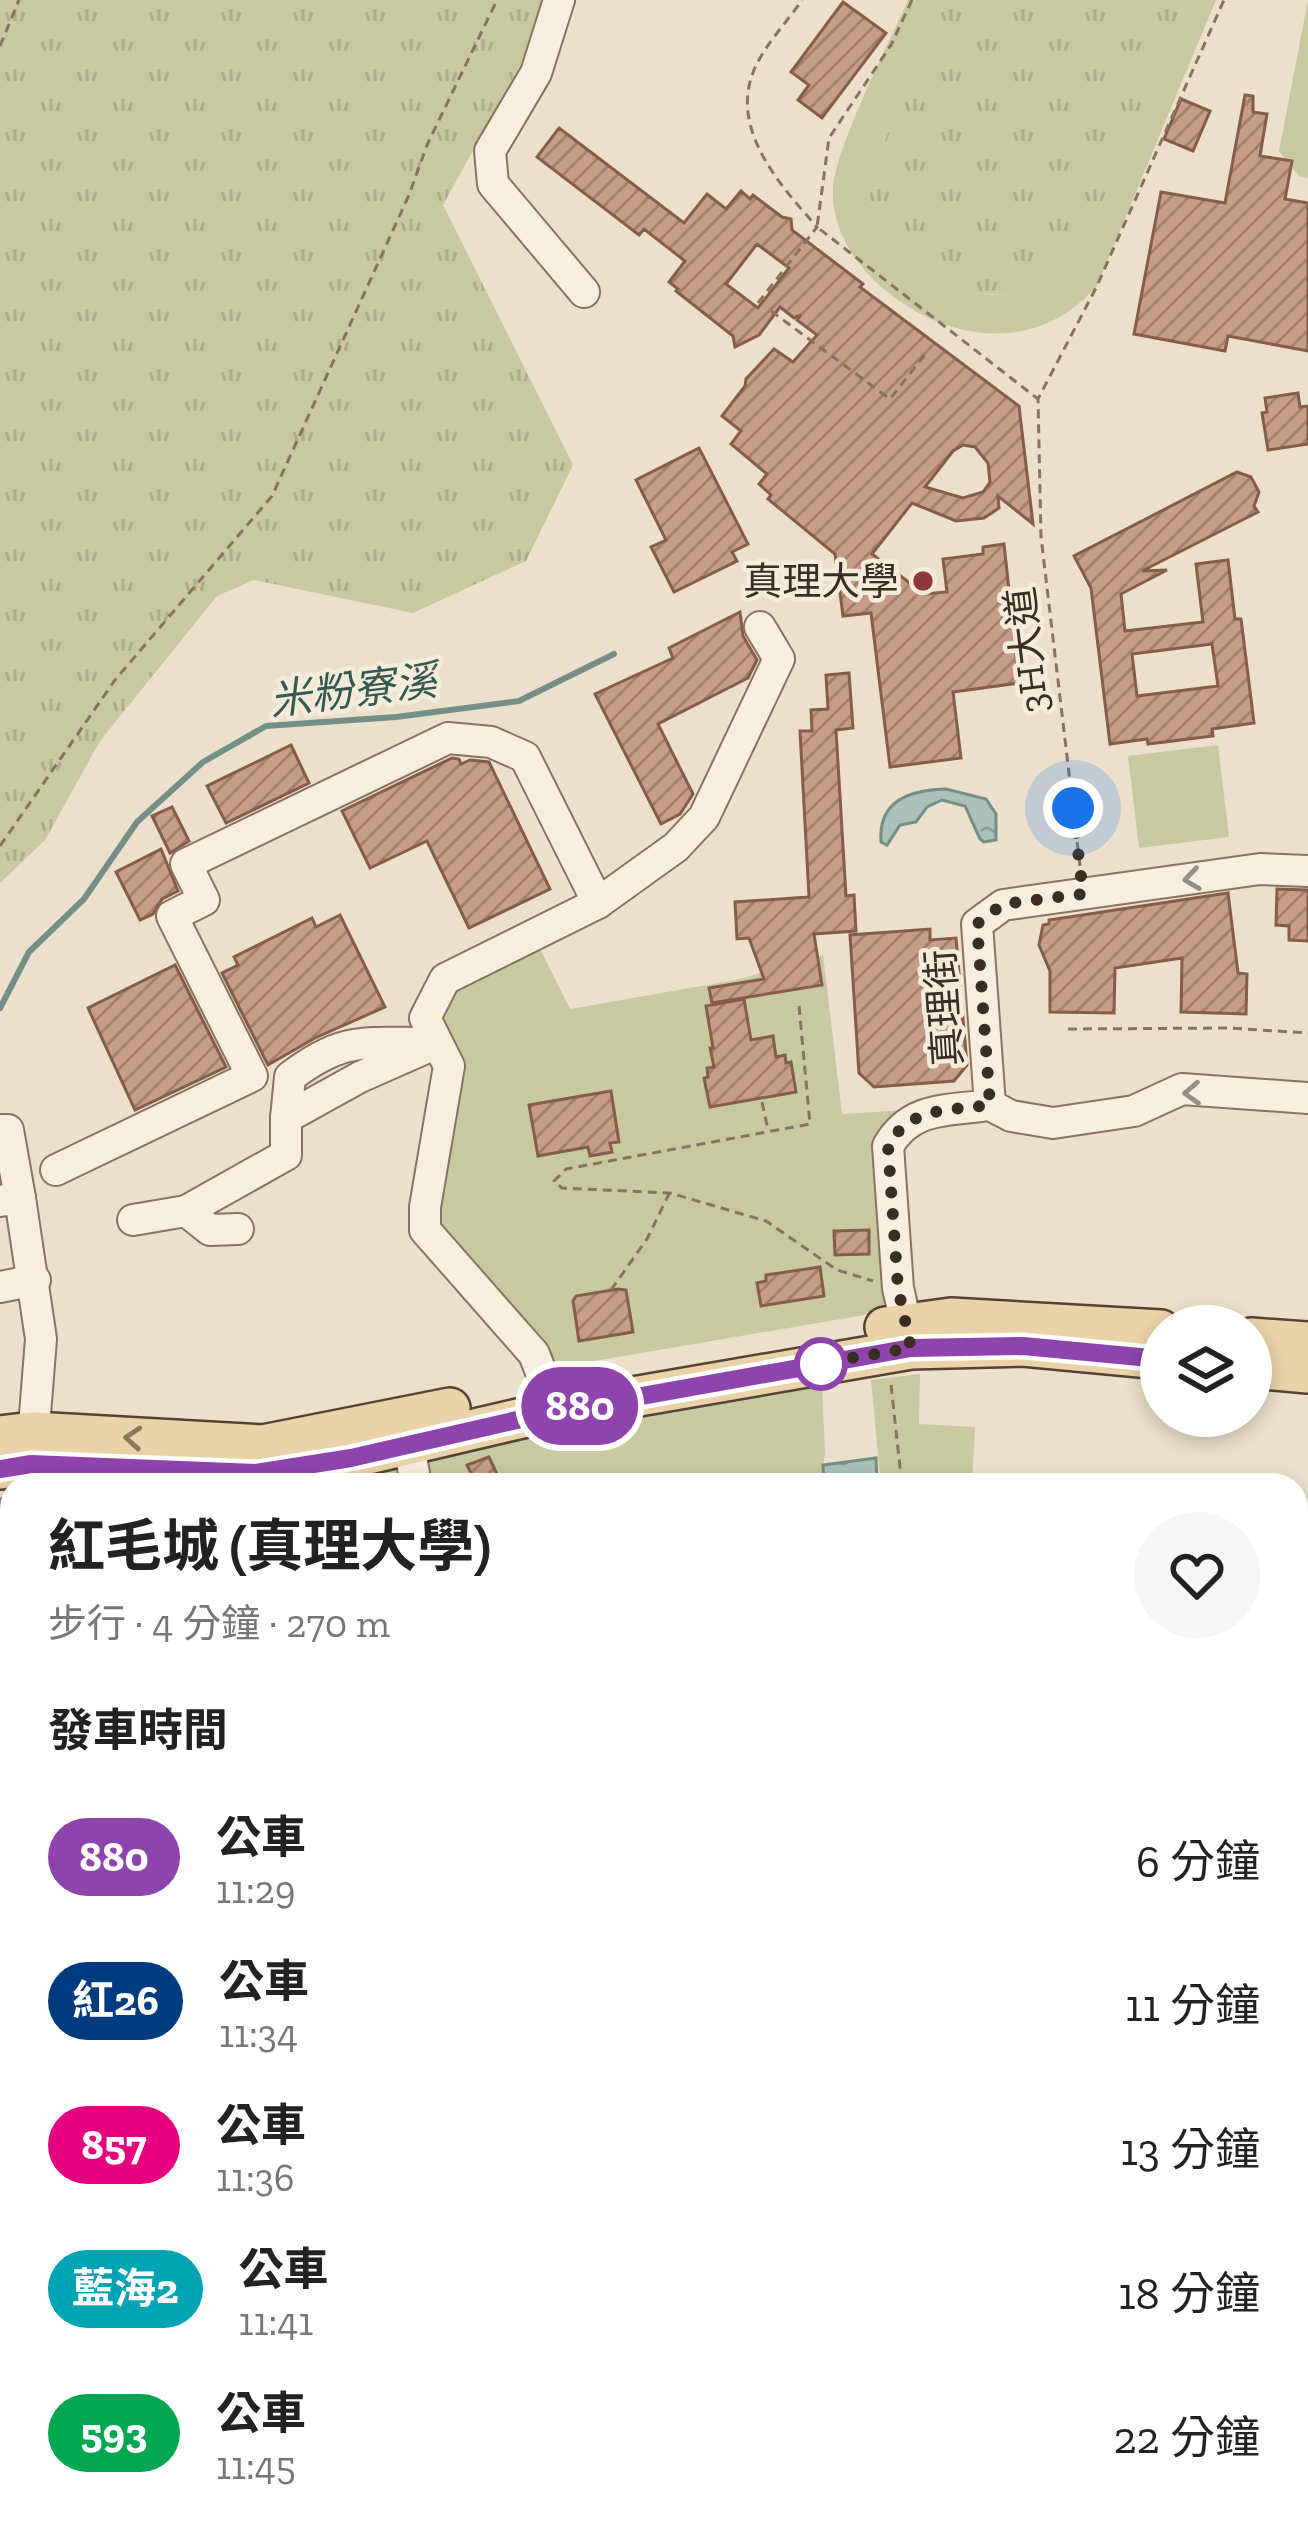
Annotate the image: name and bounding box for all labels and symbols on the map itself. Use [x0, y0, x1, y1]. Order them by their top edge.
place label: 真理大學 [743, 558, 899, 605]
marker: 真理大學 [910, 568, 936, 594]
street label: 3H大道 [996, 584, 1058, 716]
water label: 米粉寮溪 [267, 654, 444, 726]
your location [1043, 778, 1103, 838]
one-way arrow [1182, 865, 1202, 891]
street label: 真理街 [916, 948, 972, 1068]
one-way arrow [1182, 1080, 1200, 1106]
unlabelled marker [796, 1339, 846, 1389]
line badge: 880 [511, 1367, 649, 1445]
one-way arrow [123, 1425, 142, 1451]

